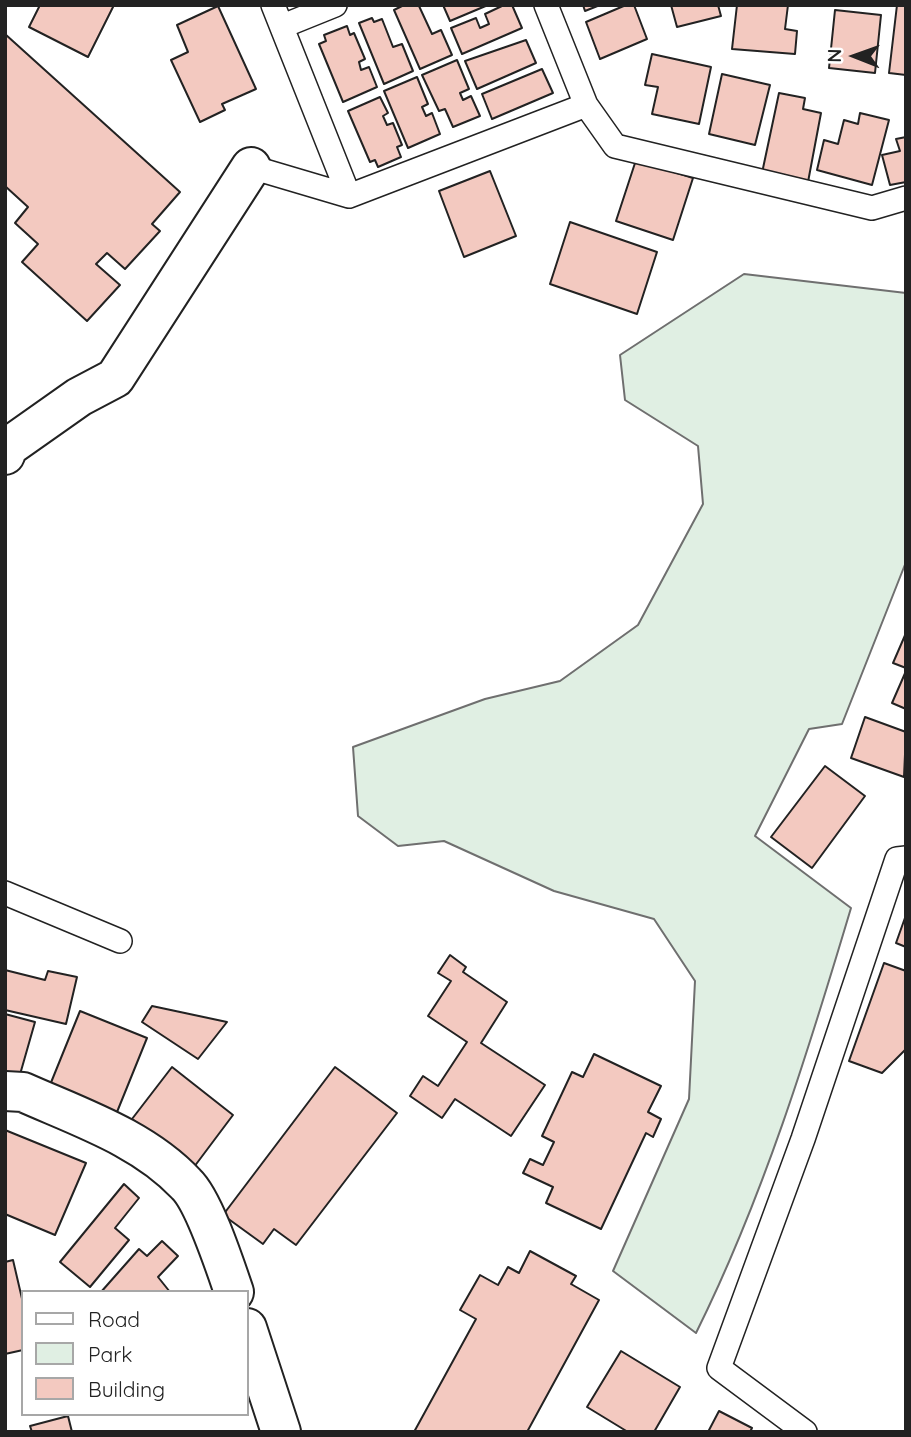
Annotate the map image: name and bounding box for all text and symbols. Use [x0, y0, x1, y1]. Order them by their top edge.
north arrow [820, 21, 890, 91]
text: N [822, 48, 846, 63]
legend [21, 1290, 248, 1416]
text: Road [88, 1306, 140, 1332]
text: Park [88, 1341, 132, 1367]
text: Building [88, 1376, 165, 1402]

